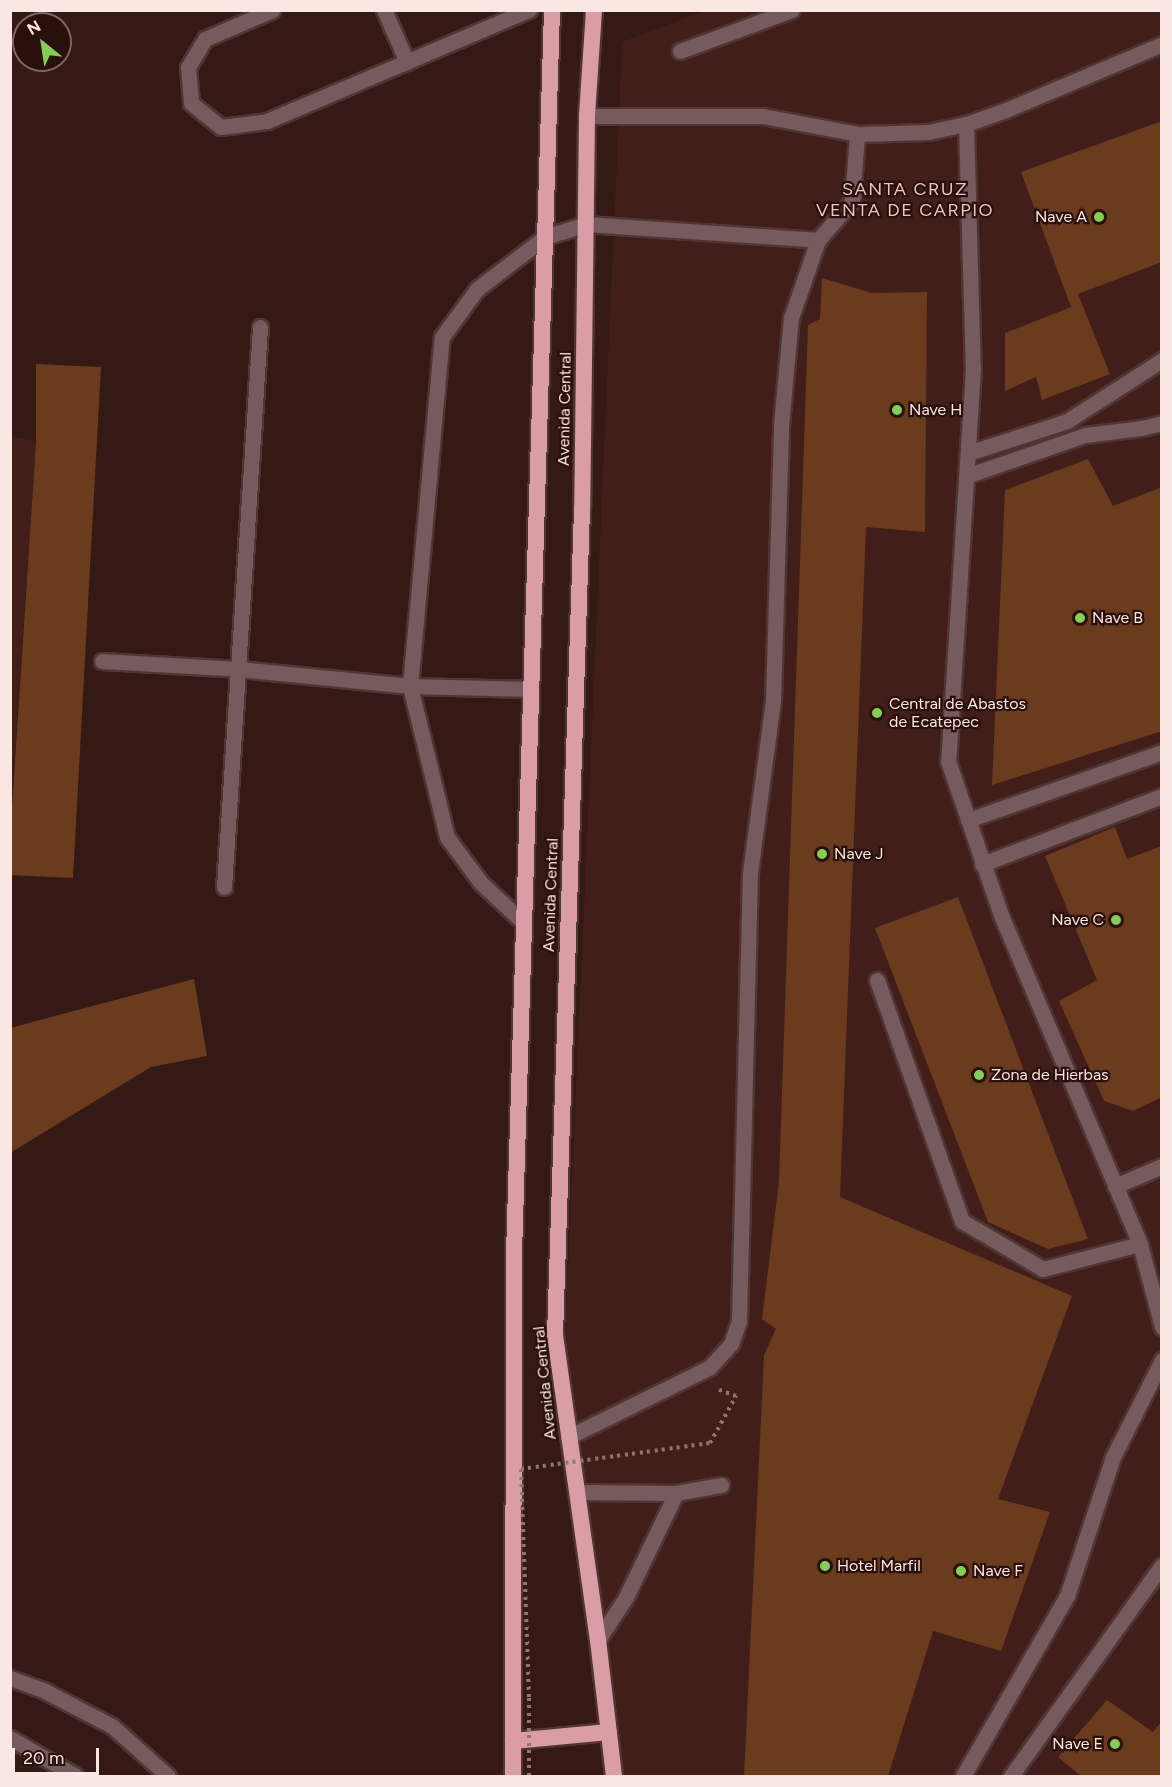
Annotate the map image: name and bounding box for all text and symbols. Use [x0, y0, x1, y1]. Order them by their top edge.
north arrow [12, 12, 72, 72]
text: N [24, 16, 44, 39]
district label: SANTA CRUZ VENTA DE CARPIO [816, 179, 994, 222]
place label: Nave A [1035, 207, 1087, 227]
marker: Nave A [1092, 210, 1106, 224]
street label: Avenida Central [554, 352, 576, 466]
place label: Nave H [909, 400, 962, 420]
marker: Nave H [890, 403, 904, 417]
place label: Nave B [1092, 608, 1143, 628]
marker: Nave B [1073, 611, 1087, 625]
place label: Central de Abastos de Ecatepec [889, 694, 1026, 732]
marker: Central de Abastos de Ecatepec [870, 706, 884, 720]
street label: Avenida Central [539, 838, 563, 952]
place label: Nave J [834, 844, 883, 864]
marker: Nave J [815, 847, 829, 861]
place label: Nave C [1051, 910, 1104, 930]
marker: Nave C [1109, 913, 1123, 927]
place label: Zona de Hierbas [991, 1065, 1109, 1085]
marker: Zona de Hierbas [972, 1068, 986, 1082]
street label: Avenida Central [529, 1325, 561, 1441]
place label: Hotel Marfil [837, 1556, 921, 1576]
marker: Hotel Marfil [818, 1559, 832, 1573]
place label: Nave F [973, 1561, 1023, 1581]
marker: Nave F [954, 1564, 968, 1578]
place label: Nave E [1052, 1734, 1103, 1754]
scale bar [15, 1736, 102, 1774]
marker: Nave E [1108, 1737, 1122, 1751]
text: 20 m [23, 1747, 64, 1769]

